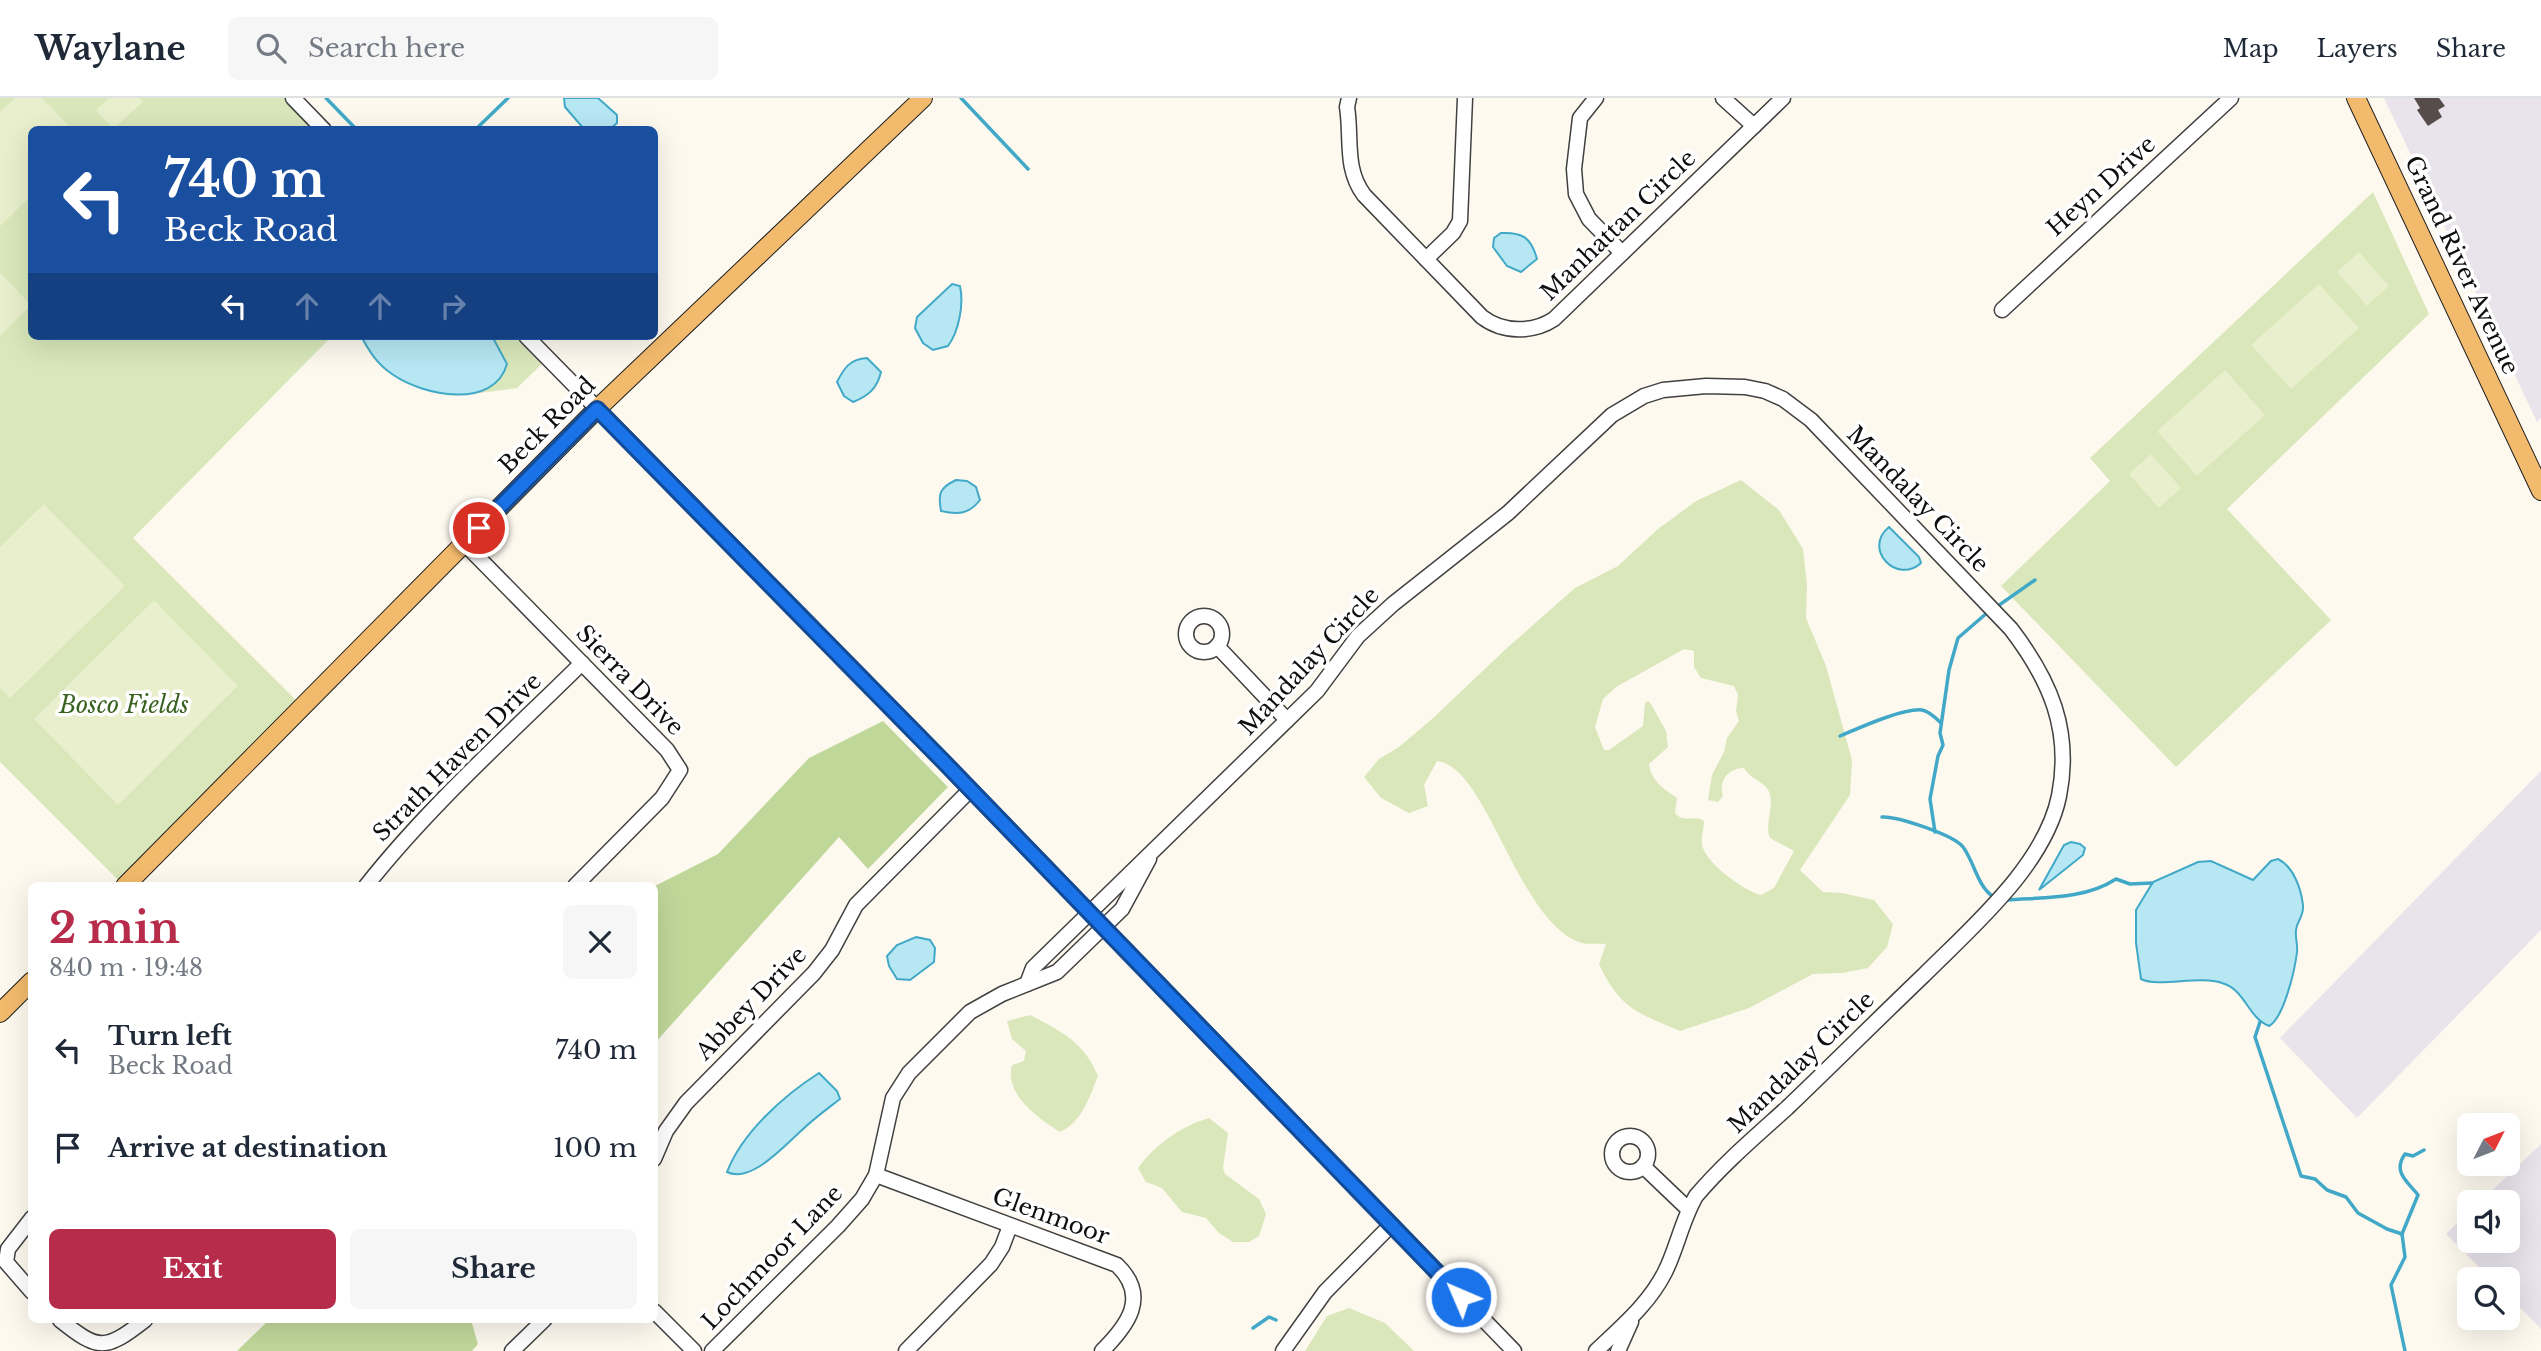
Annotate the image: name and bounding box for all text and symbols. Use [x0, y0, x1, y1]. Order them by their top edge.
search box [228, 17, 718, 80]
text: Waylane [35, 28, 186, 69]
icon: search [252, 29, 290, 67]
text: Search here [308, 32, 465, 64]
text: Map [2223, 34, 2279, 63]
text: Layers [2317, 34, 2398, 63]
text: Share [2436, 34, 2506, 63]
street label: Heyn Drive [2041, 130, 2161, 242]
street label: Manhattan Circle [1535, 144, 1701, 306]
text: 740 m [164, 149, 325, 210]
street label: Grand River Avenue [2399, 151, 2525, 379]
icon: left [49, 154, 140, 245]
text: Beck Road [164, 210, 338, 250]
icon: left [215, 287, 253, 325]
icon: ahead [288, 287, 326, 325]
icon: ahead [361, 287, 399, 325]
icon: right [434, 287, 472, 325]
street label: Beck Road [493, 371, 601, 479]
street label: Mandalay Circle [1841, 420, 1995, 578]
pin [449, 498, 509, 558]
icon: arrive [460, 509, 498, 547]
street label: Mandalay Circle [1233, 581, 1385, 741]
street label: Sierra Drive [570, 619, 690, 741]
street label: Strath Haven Drive [367, 667, 547, 847]
park label: Bosco Fields [58, 691, 189, 719]
text: 2 min [49, 902, 180, 954]
button: close [563, 905, 637, 979]
street label: Abbey Drive [689, 940, 812, 1066]
text: 840 m · 19:48 [49, 954, 203, 982]
street label: Mandalay Circle [1722, 985, 1880, 1139]
text: Turn left [108, 1020, 232, 1052]
icon: left [49, 1031, 87, 1069]
text: 740 m [555, 1034, 637, 1066]
text: Beck Road [108, 1052, 233, 1080]
north arrow [2457, 1113, 2520, 1176]
map controls [2457, 1113, 2520, 1330]
icon: arrive [49, 1129, 87, 1167]
text: Arrive at destination [108, 1132, 388, 1164]
text: 100 m [553, 1132, 637, 1164]
street label: Lochmoor Lane [696, 1179, 848, 1335]
street label: Glenmoor [989, 1182, 1113, 1250]
button: sound [2457, 1190, 2520, 1253]
button: Exit [49, 1229, 336, 1309]
button: Share [350, 1229, 637, 1309]
position arrow [1424, 1260, 1498, 1334]
button: search [2457, 1267, 2520, 1330]

